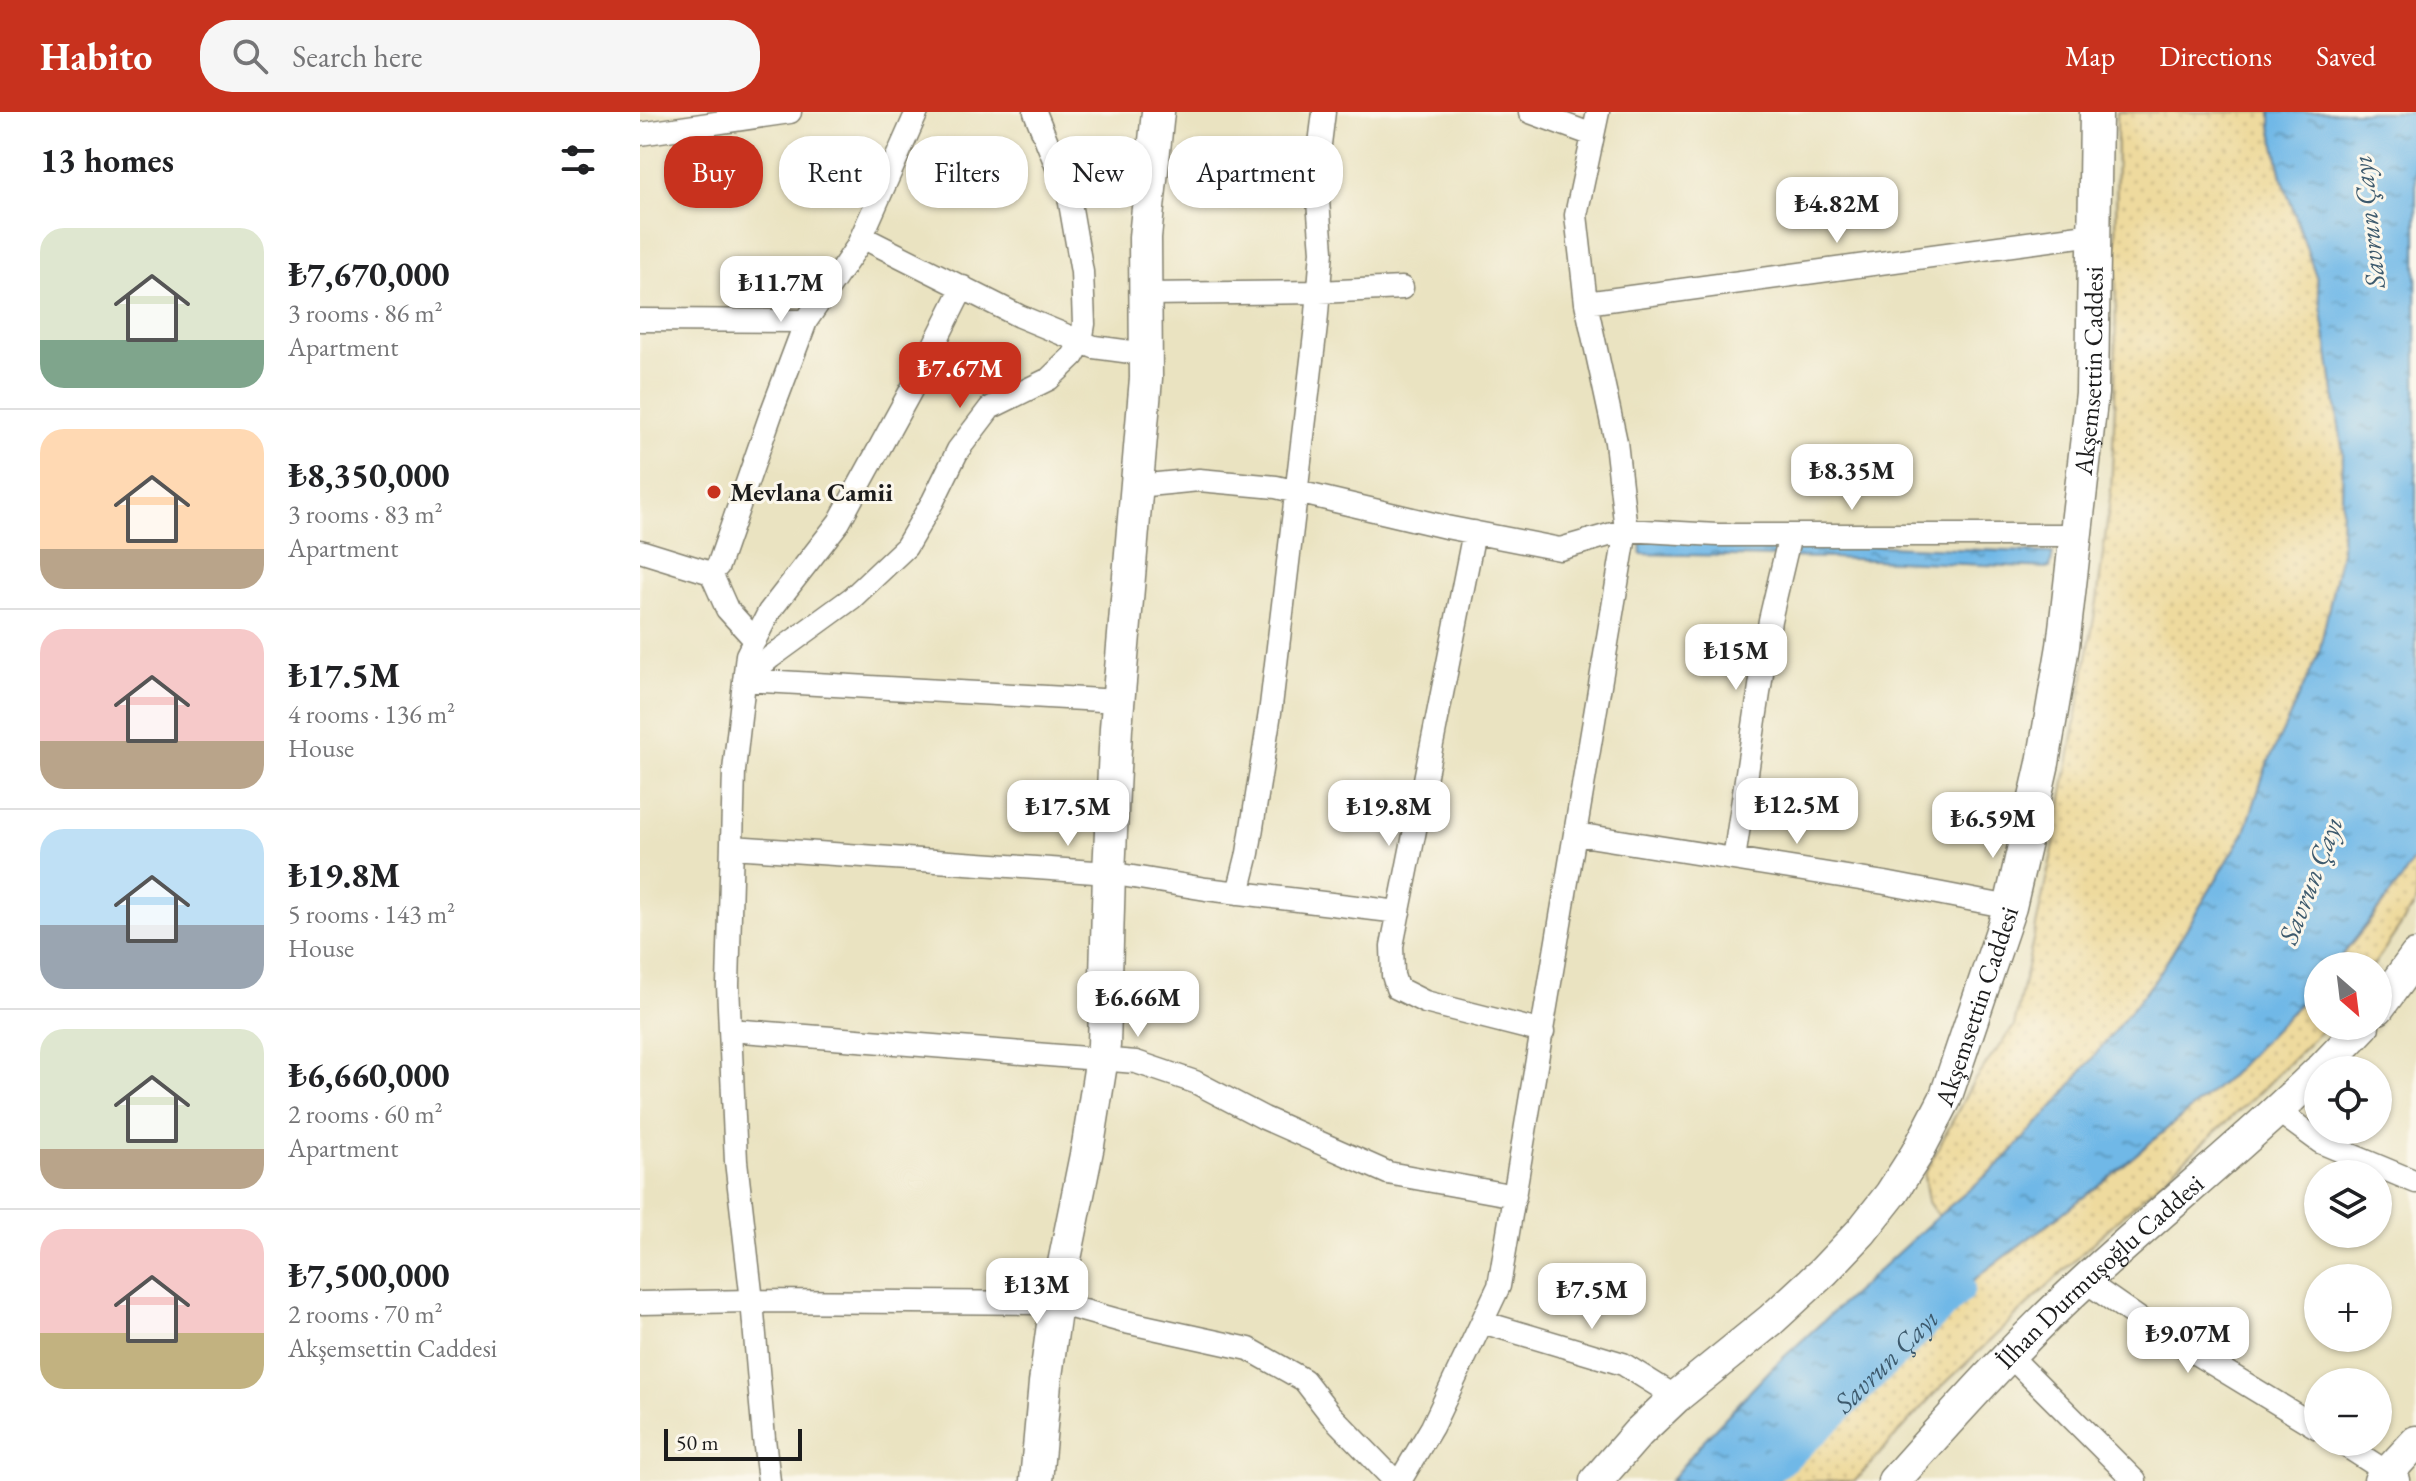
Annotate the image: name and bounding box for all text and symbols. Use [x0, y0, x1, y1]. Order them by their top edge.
search box [200, 20, 760, 92]
text: Habito [40, 32, 152, 81]
icon: search [228, 34, 272, 78]
text: Search here [292, 37, 422, 76]
text: Map [2065, 38, 2115, 74]
text: Directions [2159, 38, 2272, 74]
text: Saved [2316, 38, 2376, 74]
chip: Buy [664, 136, 763, 208]
chip: Rent [779, 136, 890, 208]
chip: Filters [906, 136, 1028, 208]
chip: New [1044, 136, 1152, 208]
chip: Apartment [1168, 136, 1343, 208]
text: 13 homes [40, 138, 174, 182]
icon: filters [556, 138, 600, 182]
water label: Savrun Çayı [2343, 154, 2393, 291]
pin: ₺4.82M [1772, 177, 1902, 245]
text: ₺4.82M [1794, 186, 1880, 220]
text: ₺7,670,000 [288, 252, 449, 296]
pin: ₺11.7M [716, 256, 846, 324]
icon: home [104, 260, 200, 356]
text: ₺11.7M [738, 265, 824, 299]
street label: Akşemsettin Caddesi [2066, 266, 2111, 478]
text: 3 rooms · 86 m² [288, 296, 443, 330]
text: Apartment [288, 330, 398, 364]
pin: ₺7.67M [895, 342, 1025, 410]
text: ₺7.67M [917, 351, 1003, 385]
pin: ₺8.35M [1787, 444, 1917, 512]
text: ₺8,350,000 [288, 453, 449, 497]
text: ₺8.35M [1809, 453, 1895, 487]
icon: home [104, 461, 200, 557]
place label: Mevlana Camii [730, 475, 893, 509]
marker: Mevlana Camii [705, 483, 723, 501]
text: 3 rooms · 83 m² [288, 497, 443, 531]
text: Apartment [288, 531, 398, 565]
pin: ₺15M [1689, 624, 1783, 692]
text: ₺15M [1703, 633, 1769, 667]
text: ₺17.5M [288, 653, 400, 697]
icon: home [104, 661, 200, 757]
text: 4 rooms · 136 m² [288, 697, 455, 731]
text: House [288, 731, 354, 765]
pin: ₺12.5M [1732, 778, 1862, 846]
pin: ₺17.5M [1003, 780, 1133, 848]
pin: ₺19.8M [1324, 780, 1454, 848]
text: ₺12.5M [1754, 787, 1840, 821]
text: ₺17.5M [1025, 789, 1111, 823]
text: ₺19.8M [1346, 789, 1432, 823]
pin: ₺6.59M [1928, 792, 2058, 860]
text: ₺6.59M [1950, 801, 2036, 835]
water label: Savrun Çayı [2269, 811, 2351, 950]
text: ₺19.8M [288, 853, 400, 897]
icon: home [104, 861, 200, 957]
text: 5 rooms · 143 m² [288, 897, 455, 931]
street label: Akşemsettin Caddesi [1926, 902, 2026, 1112]
text: House [288, 931, 354, 965]
north arrow [2304, 952, 2392, 1040]
map controls [2304, 952, 2392, 1456]
pin: ₺6.66M [1073, 971, 1203, 1039]
text: ₺6.66M [1095, 980, 1181, 1014]
text: ₺6,660,000 [288, 1053, 449, 1097]
button: locate [2304, 1056, 2392, 1144]
icon: home [104, 1061, 200, 1157]
text: 2 rooms · 60 m² [288, 1097, 443, 1131]
text: Apartment [288, 1131, 398, 1165]
button: layers [2304, 1160, 2392, 1248]
street label: İlhan Durmuşoğlu Caddesi [1988, 1167, 2211, 1376]
text: ₺7,500,000 [288, 1253, 449, 1297]
pin: ₺13M [990, 1258, 1084, 1326]
icon: home [104, 1261, 200, 1357]
pin: ₺7.5M [1536, 1263, 1648, 1331]
button: + [2304, 1264, 2392, 1352]
text: ₺13M [1004, 1267, 1070, 1301]
text: ₺7.5M [1556, 1272, 1628, 1306]
text: 2 rooms · 70 m² [288, 1297, 443, 1331]
water label: Savrun Çayı [1825, 1301, 1946, 1421]
pin: ₺9.07M [2123, 1307, 2253, 1375]
text: ₺9.07M [2145, 1316, 2231, 1350]
text: Akşemsettin Caddesi [288, 1331, 497, 1365]
button: − [2304, 1368, 2392, 1456]
scale bar [664, 1425, 802, 1461]
text: 50 m [676, 1428, 719, 1457]

